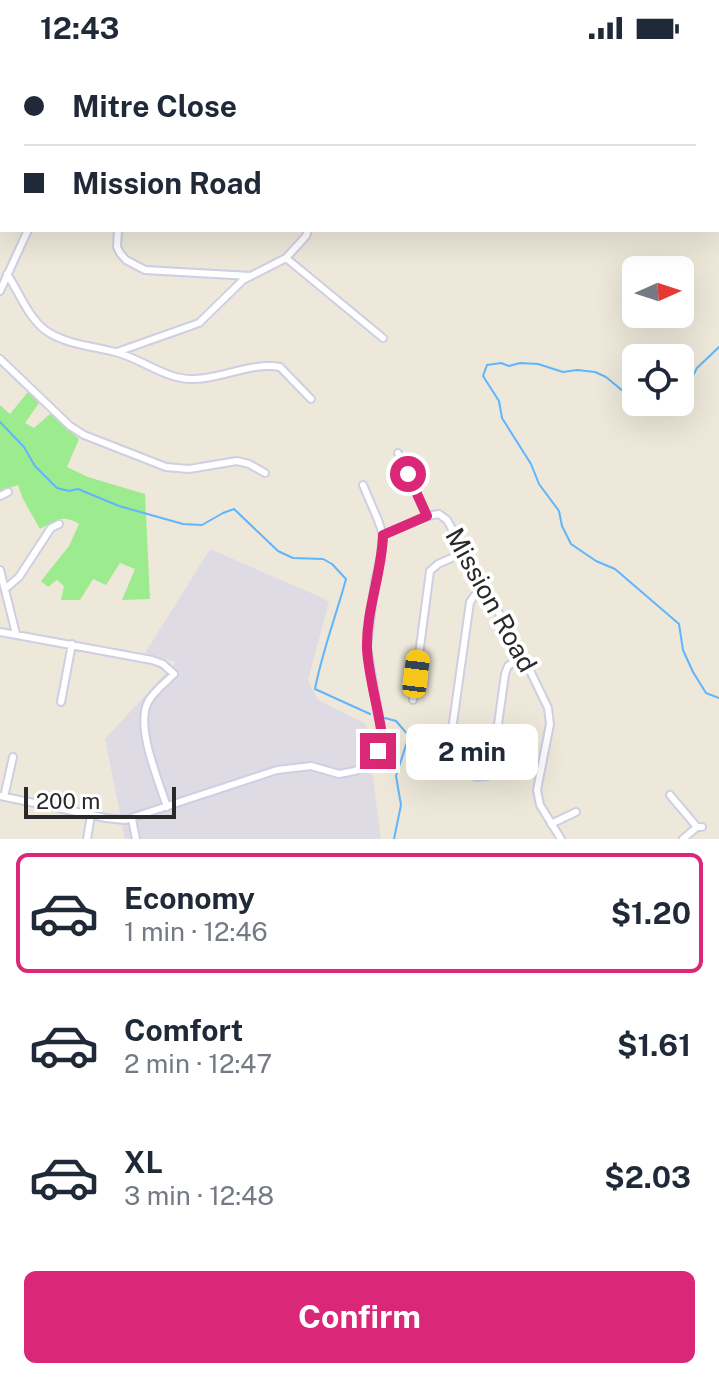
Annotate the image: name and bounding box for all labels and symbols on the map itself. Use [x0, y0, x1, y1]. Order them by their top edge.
north arrow [622, 256, 694, 328]
route start [390, 456, 426, 492]
street label: Mission Road [439, 522, 544, 677]
car [401, 649, 431, 699]
callout: 2 min [406, 723, 538, 779]
route end [360, 733, 396, 769]
scale bar [24, 783, 176, 819]

